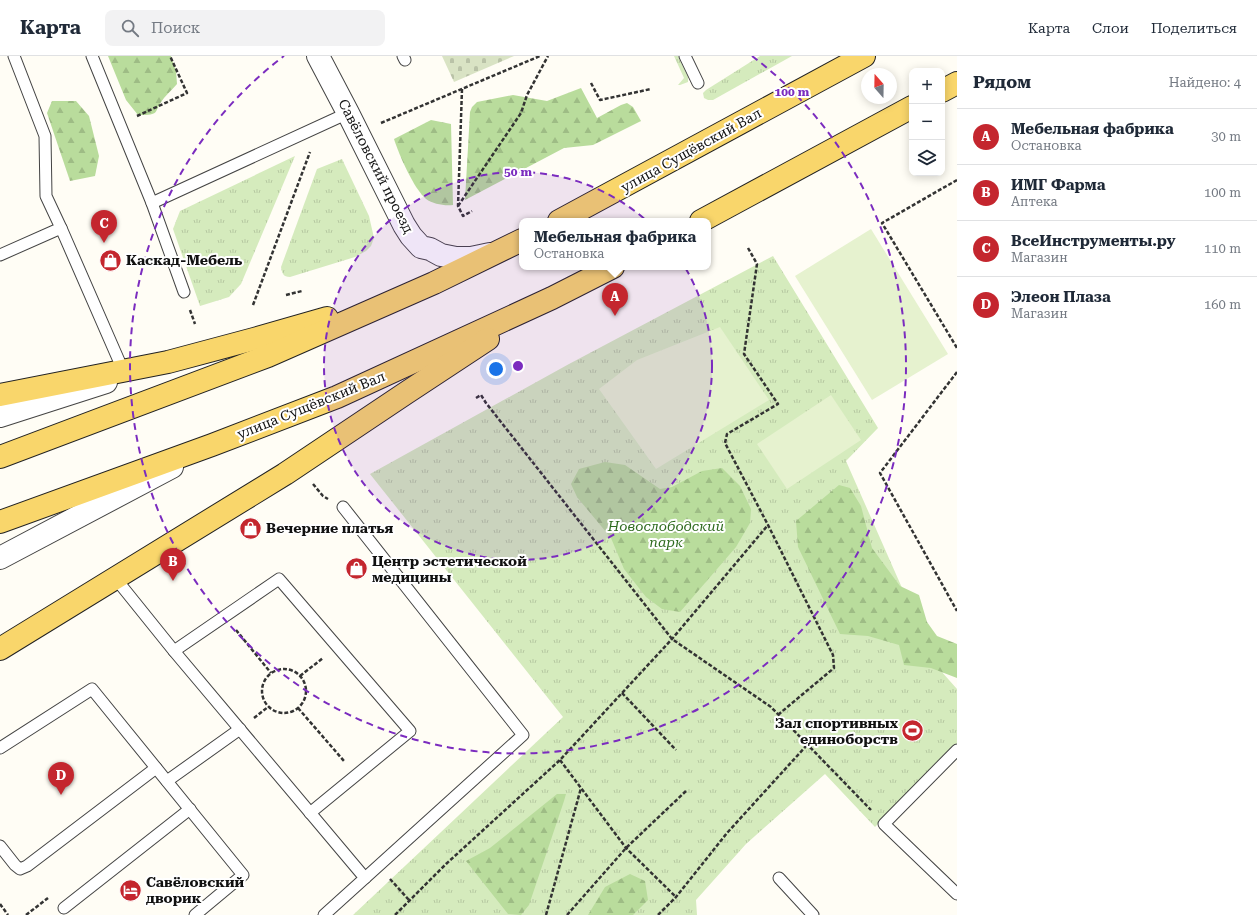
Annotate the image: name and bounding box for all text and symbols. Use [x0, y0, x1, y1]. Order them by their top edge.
search box [105, 10, 385, 46]
text: Карта [20, 16, 81, 39]
icon: search [119, 17, 141, 39]
text: Поиск [151, 19, 200, 37]
text: Карта [1028, 20, 1070, 36]
text: Слои [1092, 20, 1129, 36]
text: Поделиться [1151, 20, 1237, 36]
north arrow [861, 68, 897, 104]
map controls [909, 68, 945, 176]
button: + [909, 68, 945, 104]
text: Рядом [973, 72, 1031, 92]
text: Найдено: 4 [1169, 75, 1241, 90]
text: 100 m [775, 85, 810, 99]
street label: Савёловский проезд [335, 96, 417, 236]
button: − [909, 104, 945, 140]
street label: улица Сущёвский Вал [618, 105, 764, 195]
text: Мебельная фабрика [1011, 120, 1174, 138]
text: A [981, 129, 991, 144]
text: 30 m [1211, 129, 1241, 144]
text: Остановка [1011, 138, 1082, 153]
button: layers [909, 140, 945, 176]
text: 50 m [504, 165, 532, 179]
text: ИМГ Фарма [1011, 176, 1106, 194]
text: B [981, 185, 991, 200]
text: 100 m [1204, 185, 1241, 200]
text: Аптека [1011, 194, 1058, 209]
pin: C [91, 210, 117, 243]
popup [519, 218, 711, 270]
text: Мебельная фабрика [534, 228, 696, 246]
text: ВсеИнструменты.ру [1011, 232, 1176, 250]
text: C [981, 241, 991, 256]
text: 110 m [1204, 241, 1241, 256]
text: Остановка [534, 246, 604, 261]
shop icon: Каскад-Мебель [97, 247, 123, 273]
text: Магазин [1011, 250, 1068, 265]
place label: Каскад-Мебель [126, 252, 243, 268]
pin: A [602, 283, 628, 316]
text: Элеон Плаза [1011, 288, 1111, 306]
text: D [981, 297, 991, 312]
text: 160 m [1204, 297, 1241, 312]
text: Магазин [1011, 306, 1068, 321]
your location [486, 359, 506, 379]
centre of rings [511, 359, 525, 373]
street label: улица Сущёвский Вал [235, 368, 387, 442]
shop icon: Вечерние платья [238, 515, 264, 541]
park label: Новослободский парк [607, 518, 725, 550]
place label: Вечерние платья [266, 520, 394, 536]
pin: B [160, 548, 186, 581]
place label: Центр эстетической медицины [372, 553, 527, 585]
shop icon: Центр эстетической медицины [343, 556, 369, 582]
place label: Зал спортивных единоборств [775, 715, 899, 747]
sports icon: Зал спортивных единоборств [900, 718, 926, 744]
pin: D [48, 762, 74, 795]
place label: Савёловский дворик [146, 874, 245, 906]
hotel icon: Савёловский дворик [117, 877, 143, 903]

